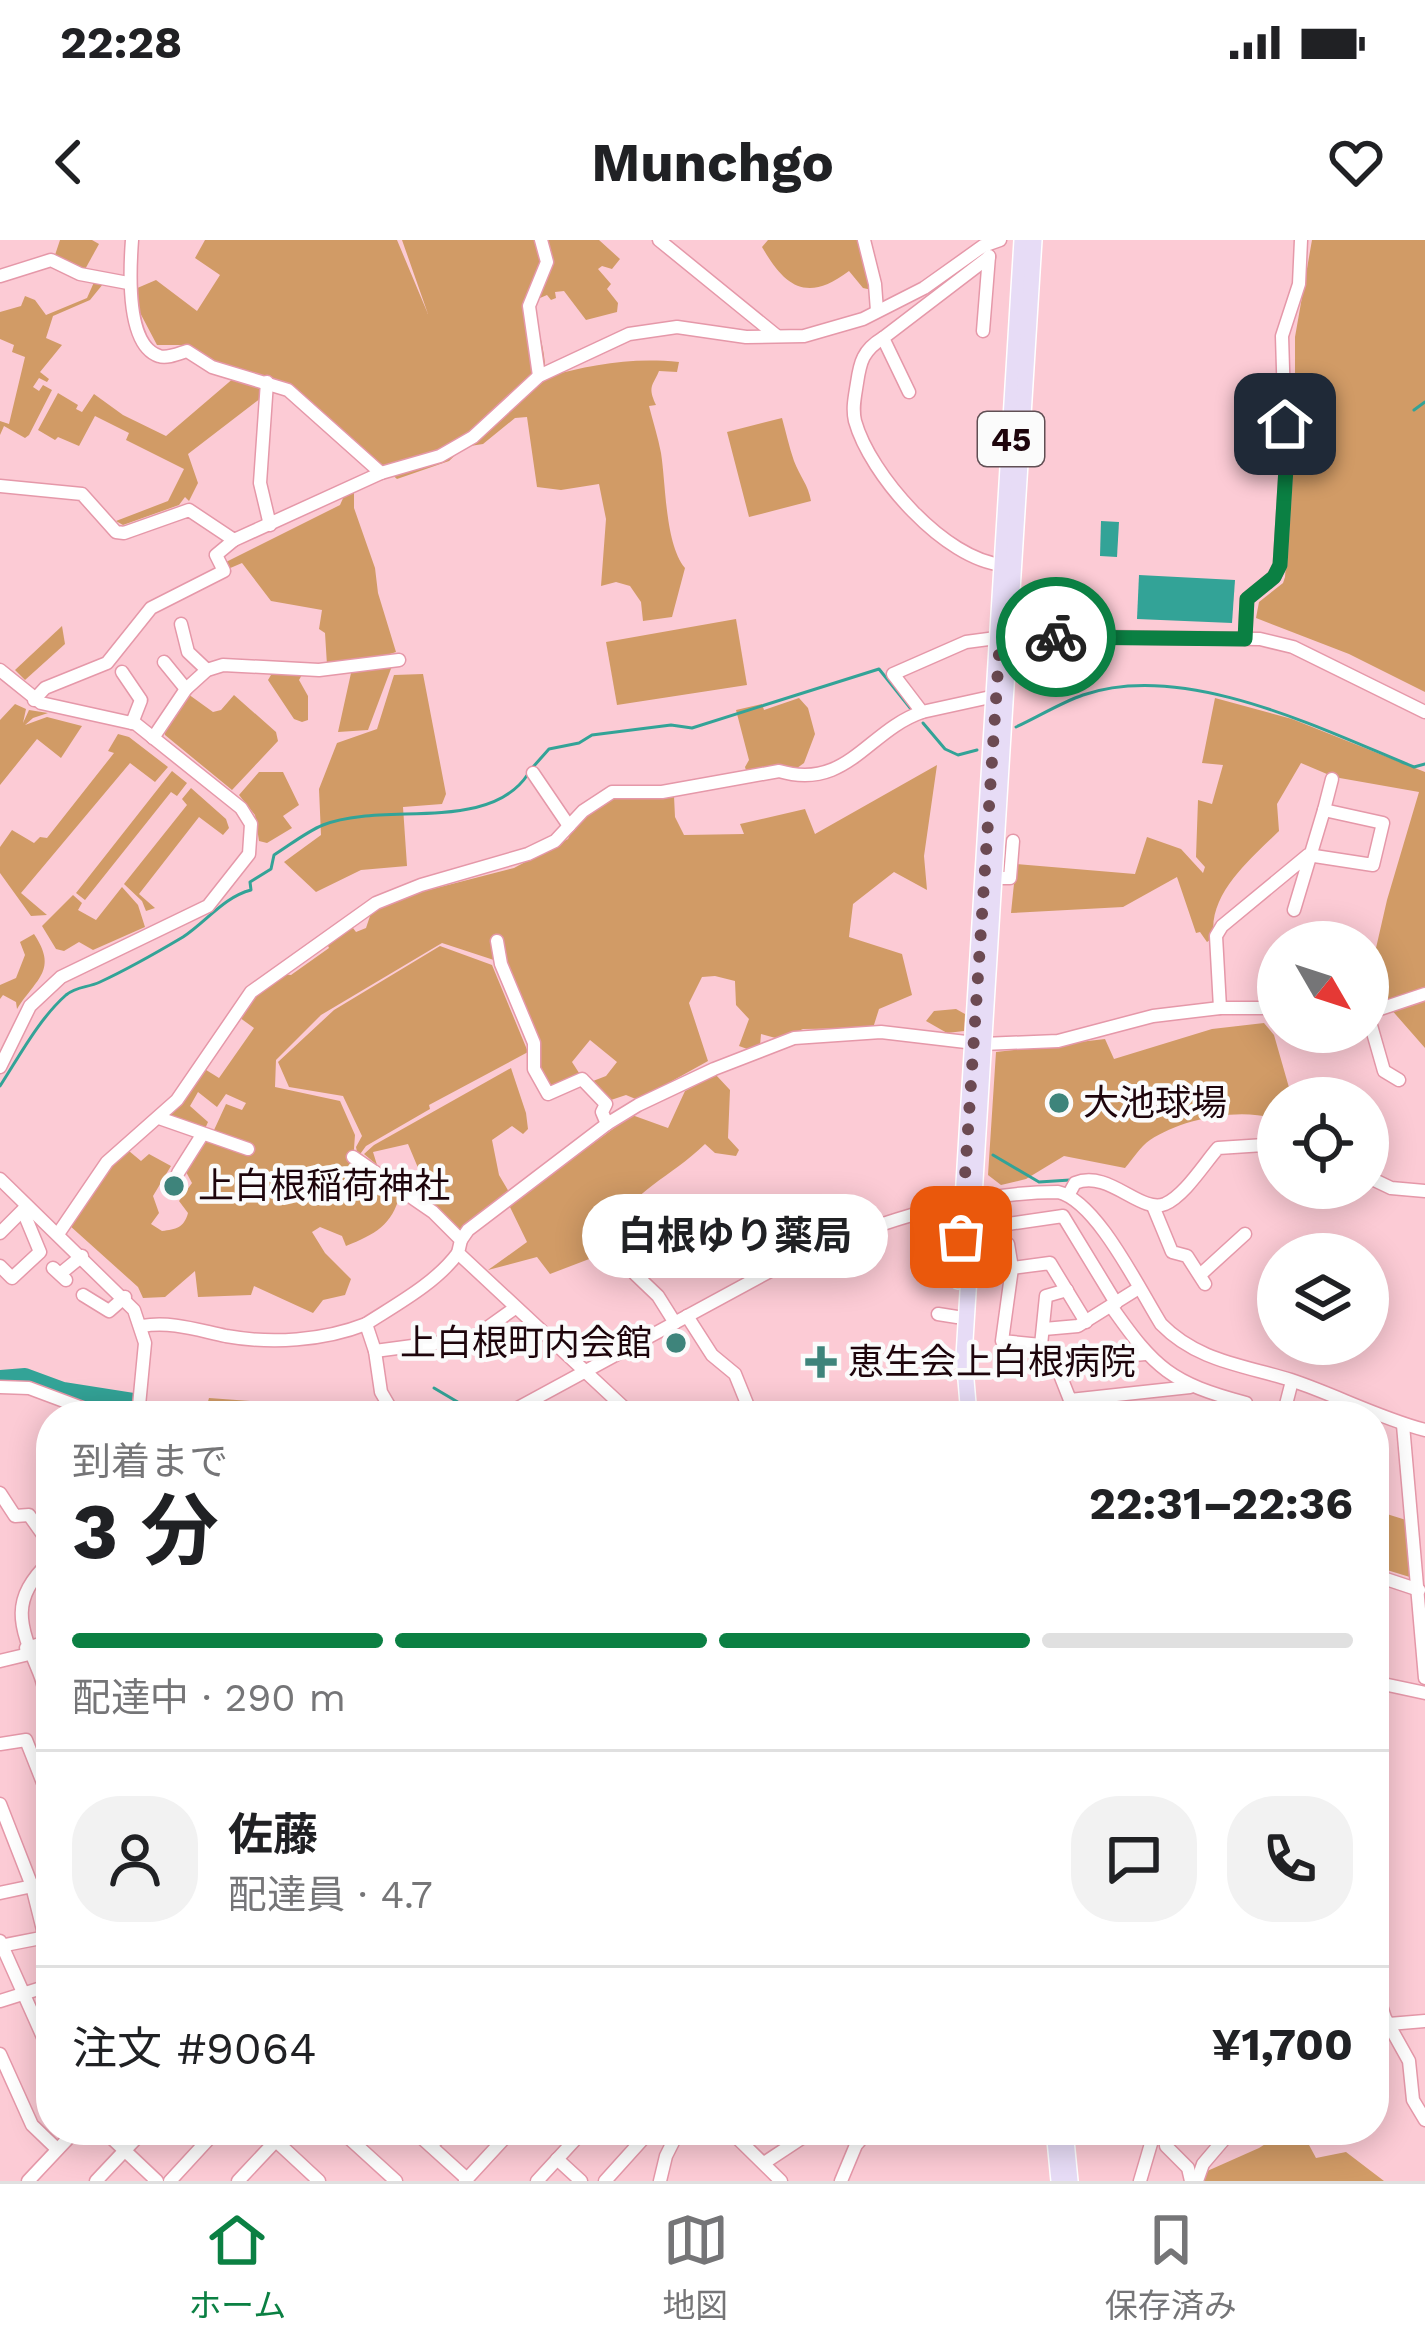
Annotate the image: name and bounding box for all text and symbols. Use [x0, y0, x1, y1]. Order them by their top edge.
text: 22:28 [60, 16, 182, 69]
icon: back [36, 129, 102, 195]
icon: heart [1323, 129, 1389, 195]
text: Munchgo [591, 131, 834, 194]
pin [1234, 373, 1336, 475]
icon: home [1252, 391, 1318, 457]
road number: 45 [978, 412, 1044, 466]
courier [996, 577, 1116, 697]
icon: bike [1023, 604, 1089, 670]
north arrow [1257, 921, 1389, 1053]
map controls [1257, 921, 1389, 1365]
button: locate [1257, 1077, 1389, 1209]
place label: 大池球場 [1083, 1082, 1227, 1124]
marker: 大池球場 [1046, 1090, 1072, 1116]
place label: 上白根稲荷神社 [198, 1165, 450, 1207]
marker: 上白根稲荷神社 [161, 1173, 187, 1199]
pin [910, 1186, 1012, 1288]
callout: 白根ゆり薬局 [583, 1195, 889, 1279]
icon: bag [928, 1204, 994, 1270]
text: 白根ゆり薬局 [618, 1213, 852, 1258]
button: layers [1257, 1233, 1389, 1365]
place label: 上白根町内会館 [400, 1322, 652, 1364]
marker: 上白根町内会館 [663, 1330, 689, 1356]
place label: 恵生会上白根病院 [848, 1341, 1136, 1383]
marker: 恵生会上白根病院 [805, 1346, 837, 1378]
text: 到着まで [72, 1439, 228, 1484]
text: 22:31–22:36 [1089, 1477, 1353, 1530]
text: 3 分 [72, 1485, 219, 1577]
text: 配達中 · 290 m [72, 1675, 346, 1720]
button: person [72, 1796, 198, 1922]
button: chat [1071, 1796, 1197, 1922]
button: phone [1227, 1796, 1353, 1922]
text: 佐藤 [228, 1808, 318, 1861]
text: 配達員 · 4.7 [228, 1872, 433, 1917]
text: ¥1,700 [1212, 2018, 1353, 2071]
text: 注文 #9064 [72, 2022, 317, 2075]
tab: ホーム [188, 2207, 286, 2327]
tab: 地図 [663, 2207, 729, 2327]
tab: 保存済み [1105, 2207, 1237, 2327]

